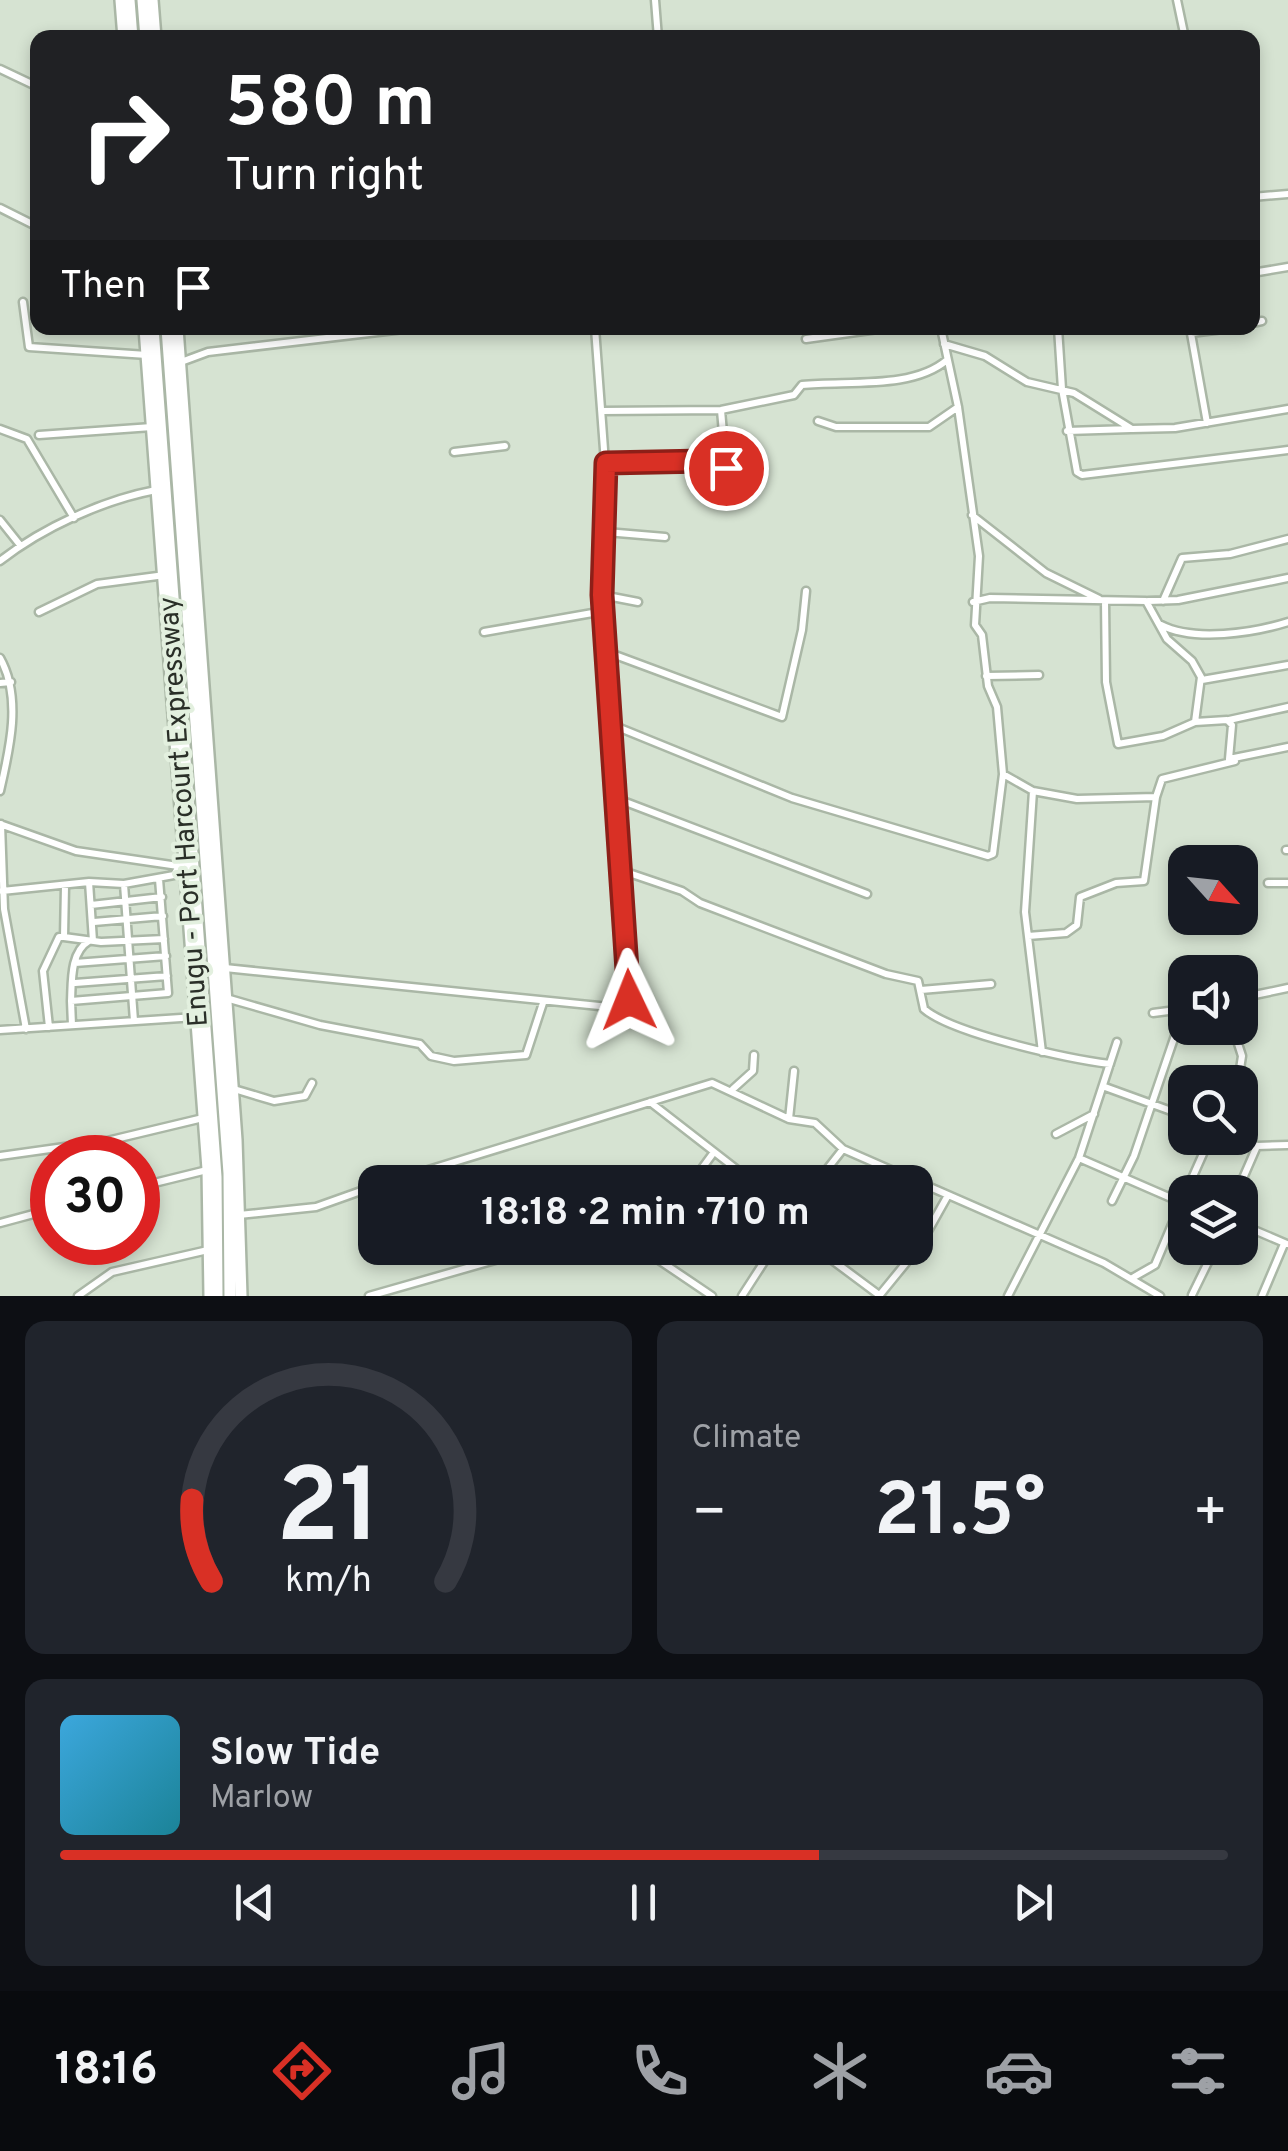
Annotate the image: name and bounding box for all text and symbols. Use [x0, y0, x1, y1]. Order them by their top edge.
text: 580 m [225, 62, 436, 151]
icon: right [60, 70, 190, 200]
text: Turn right [225, 149, 424, 206]
icon: arrive [166, 260, 221, 315]
text: Then [60, 263, 146, 312]
pin [684, 426, 769, 511]
icon: arrive [699, 441, 754, 496]
street label: Enugu - Port Harcourt Expressway [152, 595, 218, 1028]
north arrow [1168, 845, 1258, 935]
map controls [1168, 845, 1258, 1265]
position arrow [577, 948, 681, 1052]
button: sound [1168, 955, 1258, 1045]
button: search [1168, 1065, 1258, 1155]
speed limit sign: 30 [30, 1135, 160, 1265]
button: layers [1168, 1175, 1258, 1265]
text: 18:18 · 2 min · 710 m [481, 1190, 810, 1239]
text: Climate [692, 1419, 801, 1459]
text: 21 [276, 1447, 381, 1579]
text: 21.5° [874, 1467, 1045, 1562]
text: − [692, 1480, 727, 1550]
text: + [1193, 1480, 1228, 1550]
text: km/h [285, 1559, 372, 1605]
text: Slow Tide [210, 1730, 380, 1779]
text: Marlow [210, 1779, 313, 1819]
icon: previous [227, 1875, 282, 1930]
icon: pause [616, 1875, 671, 1930]
icon: next [1006, 1875, 1061, 1930]
icon: directions [267, 2036, 337, 2106]
icon: music [446, 2036, 516, 2106]
icon: phone [625, 2036, 695, 2106]
icon: climate [805, 2036, 875, 2106]
icon: car [984, 2036, 1054, 2106]
icon: filters [1163, 2036, 1233, 2106]
text: 18:16 [55, 2043, 158, 2100]

